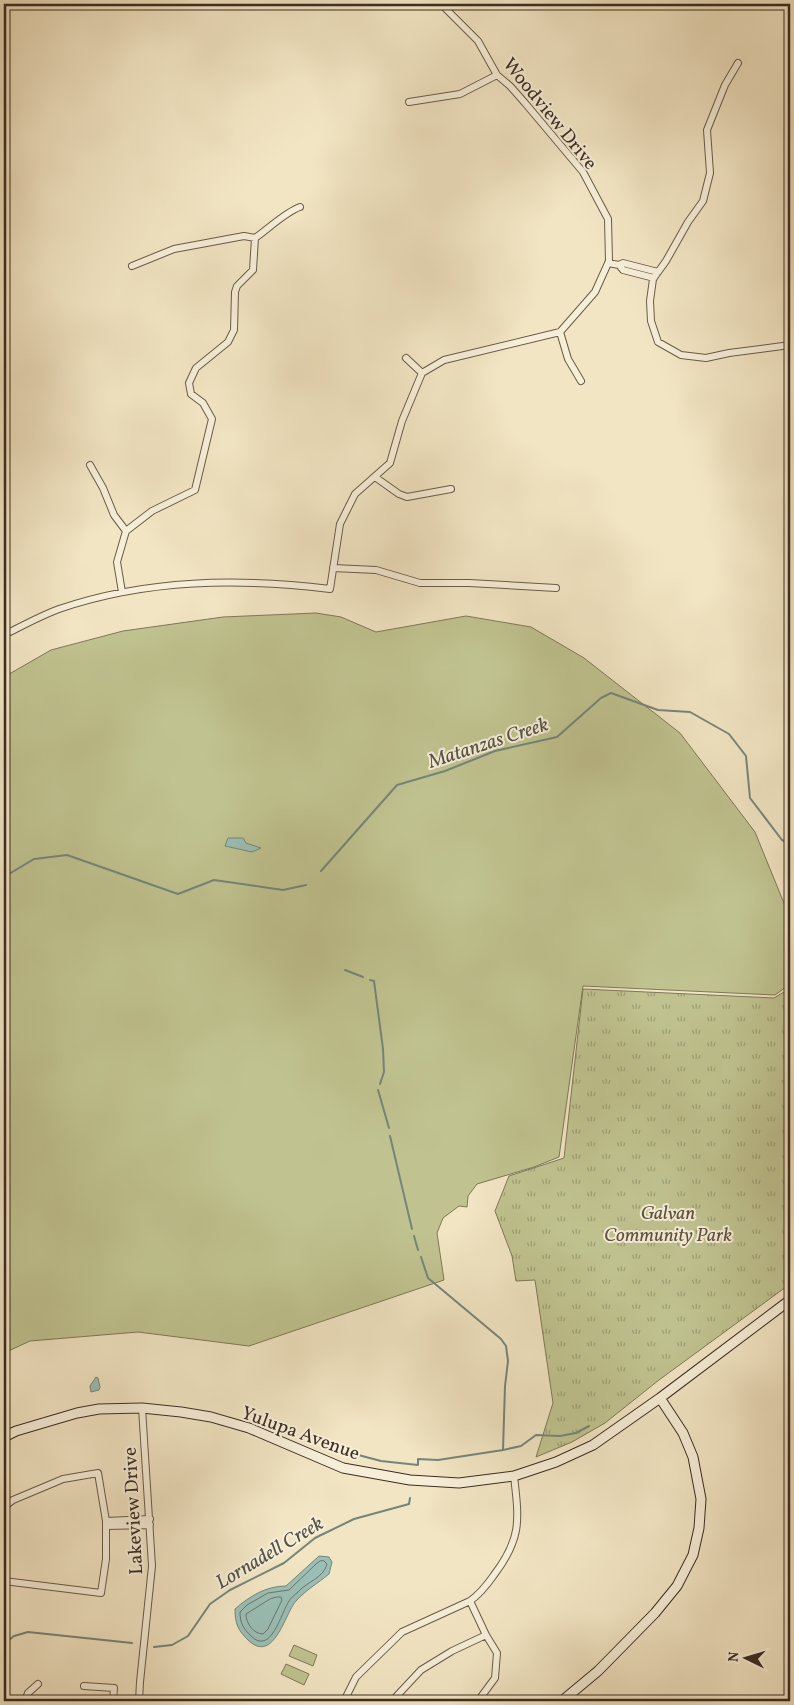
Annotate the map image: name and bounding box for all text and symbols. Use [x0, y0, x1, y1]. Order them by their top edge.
street label: Woodview Drive [496, 53, 603, 176]
water label: Matanzas Creek [424, 711, 552, 777]
park label: Galvan Community Park [604, 1201, 732, 1249]
street label: Yulupa Avenue [237, 1400, 363, 1467]
street label: Lakeview Drive [118, 1446, 150, 1575]
water label: Lornadell Creek [211, 1510, 329, 1597]
north arrow [722, 1632, 772, 1682]
text: N [725, 1651, 744, 1663]

